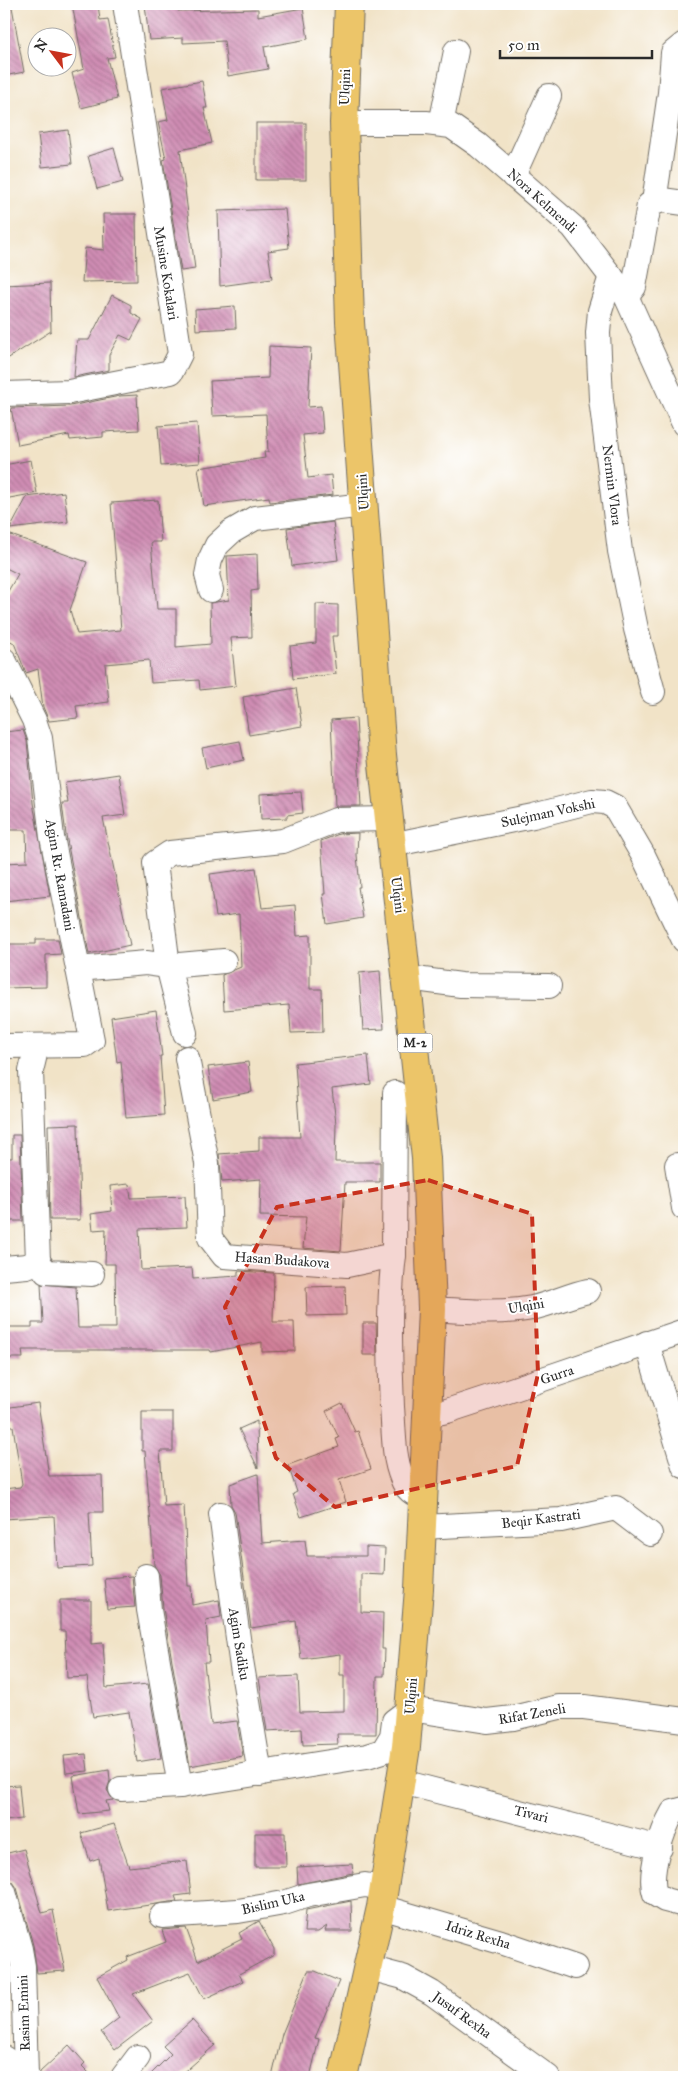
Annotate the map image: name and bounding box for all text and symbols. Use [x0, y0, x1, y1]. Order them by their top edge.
north arrow [28, 28, 78, 78]
scale bar [500, 28, 653, 60]
text: N [31, 36, 52, 55]
text: 50 m [508, 36, 540, 54]
street label: Ulqini [336, 68, 355, 106]
street label: Nora Kelmendi [503, 165, 581, 237]
street label: Musine Kokalari [150, 225, 182, 321]
street label: Nermin Vlora [599, 444, 625, 526]
street label: Ulqini [353, 473, 374, 511]
street label: Sulejman Vokshi [499, 795, 597, 831]
street label: Agim Rr. Ramadani [42, 817, 78, 932]
street label: Ulqini [386, 876, 409, 915]
road number: M-2 [398, 1034, 432, 1052]
street label: Hasan Budakova [234, 1248, 330, 1272]
street label: Ulqini [506, 1294, 546, 1319]
street label: Gurra [538, 1361, 576, 1389]
street label: Beqir Kastrati [500, 1506, 582, 1533]
street label: Agim Sadiku [225, 1605, 253, 1682]
street label: Ulqini [401, 1677, 422, 1715]
street label: Rifat Zeneli [497, 1700, 567, 1728]
street label: Tivari [512, 1802, 550, 1827]
street label: Bislim Uka [240, 1887, 306, 1918]
street label: Idriz Rexha [444, 1917, 513, 1953]
street label: Rasim Emini [14, 1974, 34, 2052]
street label: Jusuf Rexha [427, 1987, 495, 2043]

